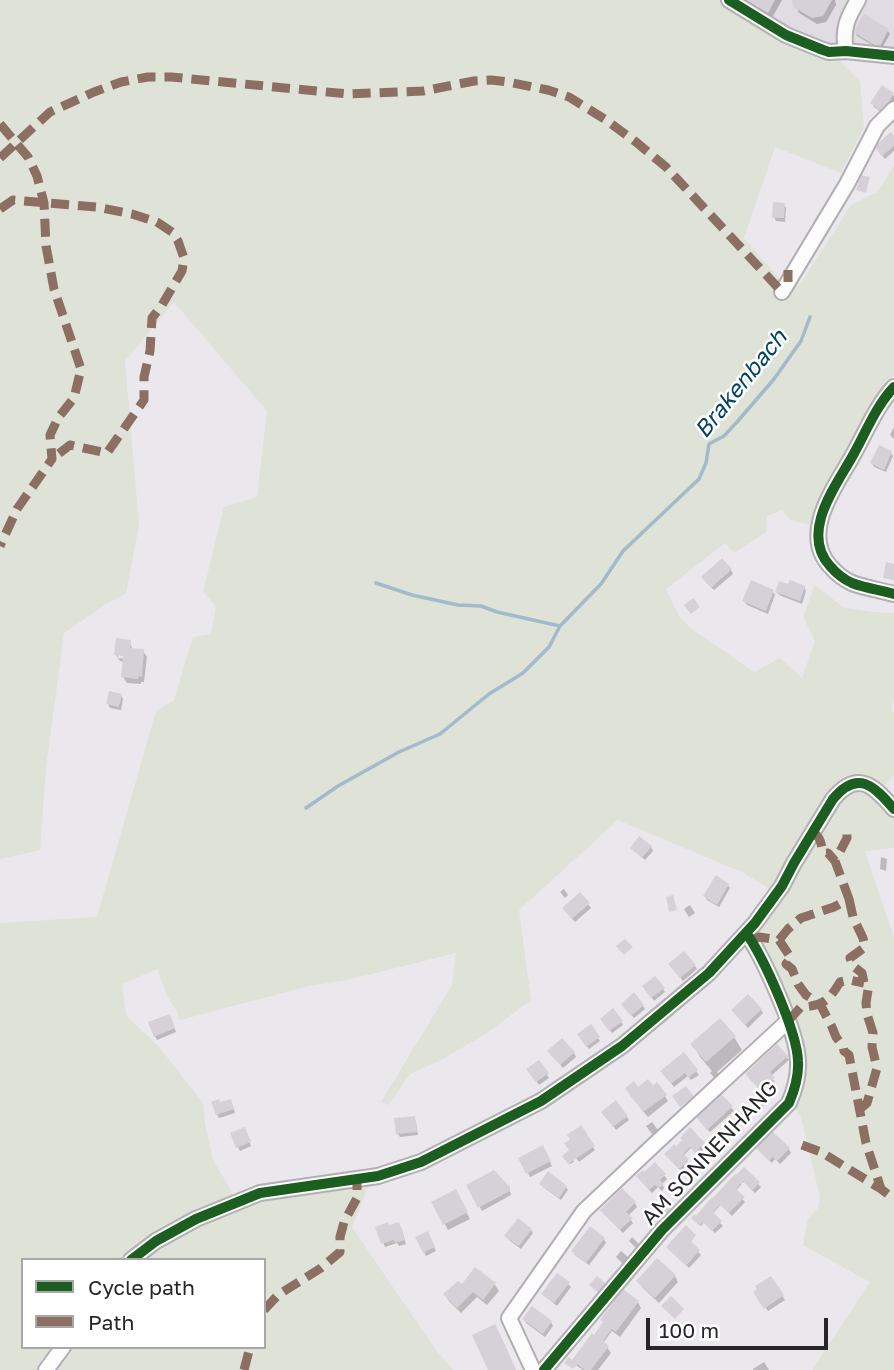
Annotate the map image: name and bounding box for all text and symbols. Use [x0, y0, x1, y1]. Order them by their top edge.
water label: Brakenbach [689, 324, 793, 444]
street label: AM SONNENHANG [637, 1076, 783, 1230]
legend [21, 1258, 266, 1349]
text: Cycle path [88, 1274, 195, 1300]
scale bar [649, 1304, 831, 1348]
text: Path [88, 1309, 135, 1335]
text: 100 m [659, 1317, 719, 1343]

